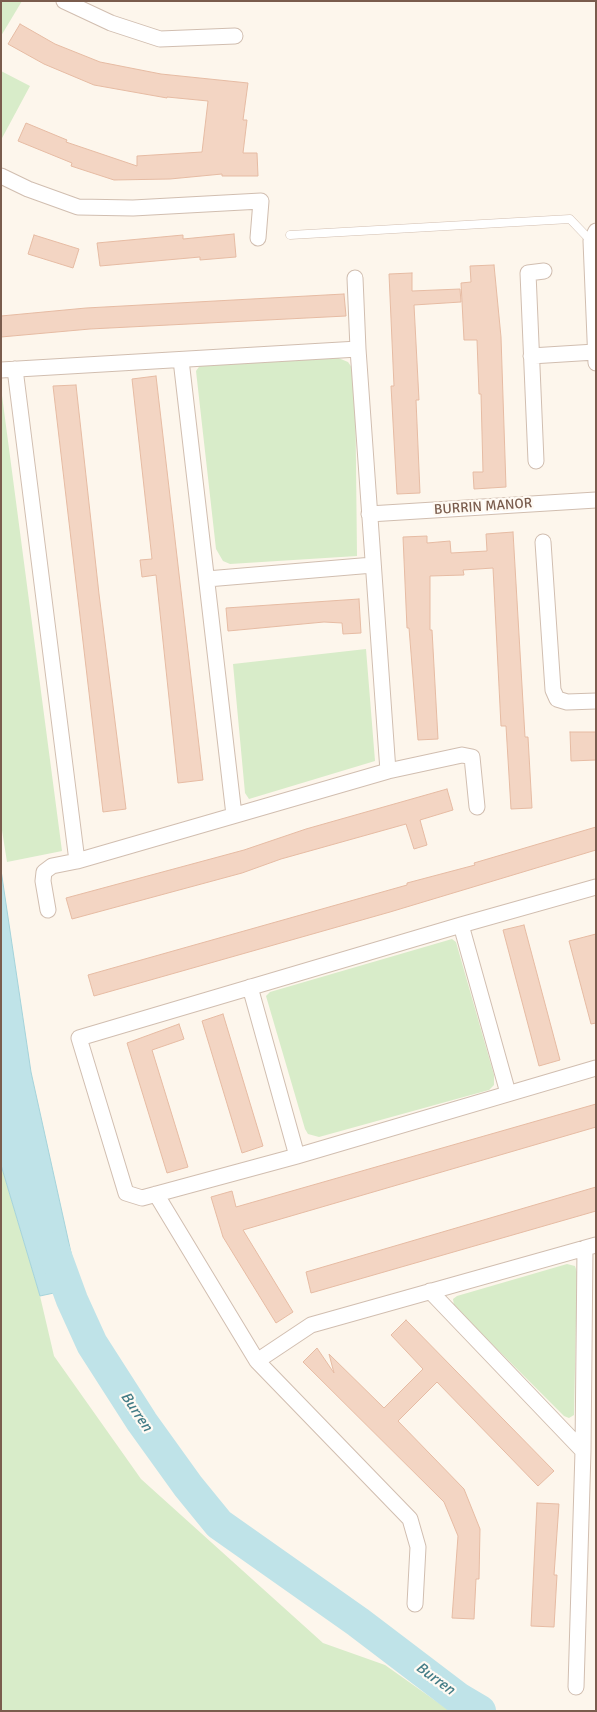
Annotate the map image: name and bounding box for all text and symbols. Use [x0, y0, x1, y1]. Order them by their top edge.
street label: BURRIN MANOR [433, 495, 533, 519]
water label: Burren [116, 1389, 156, 1435]
water label: Burren [412, 1659, 458, 1699]

